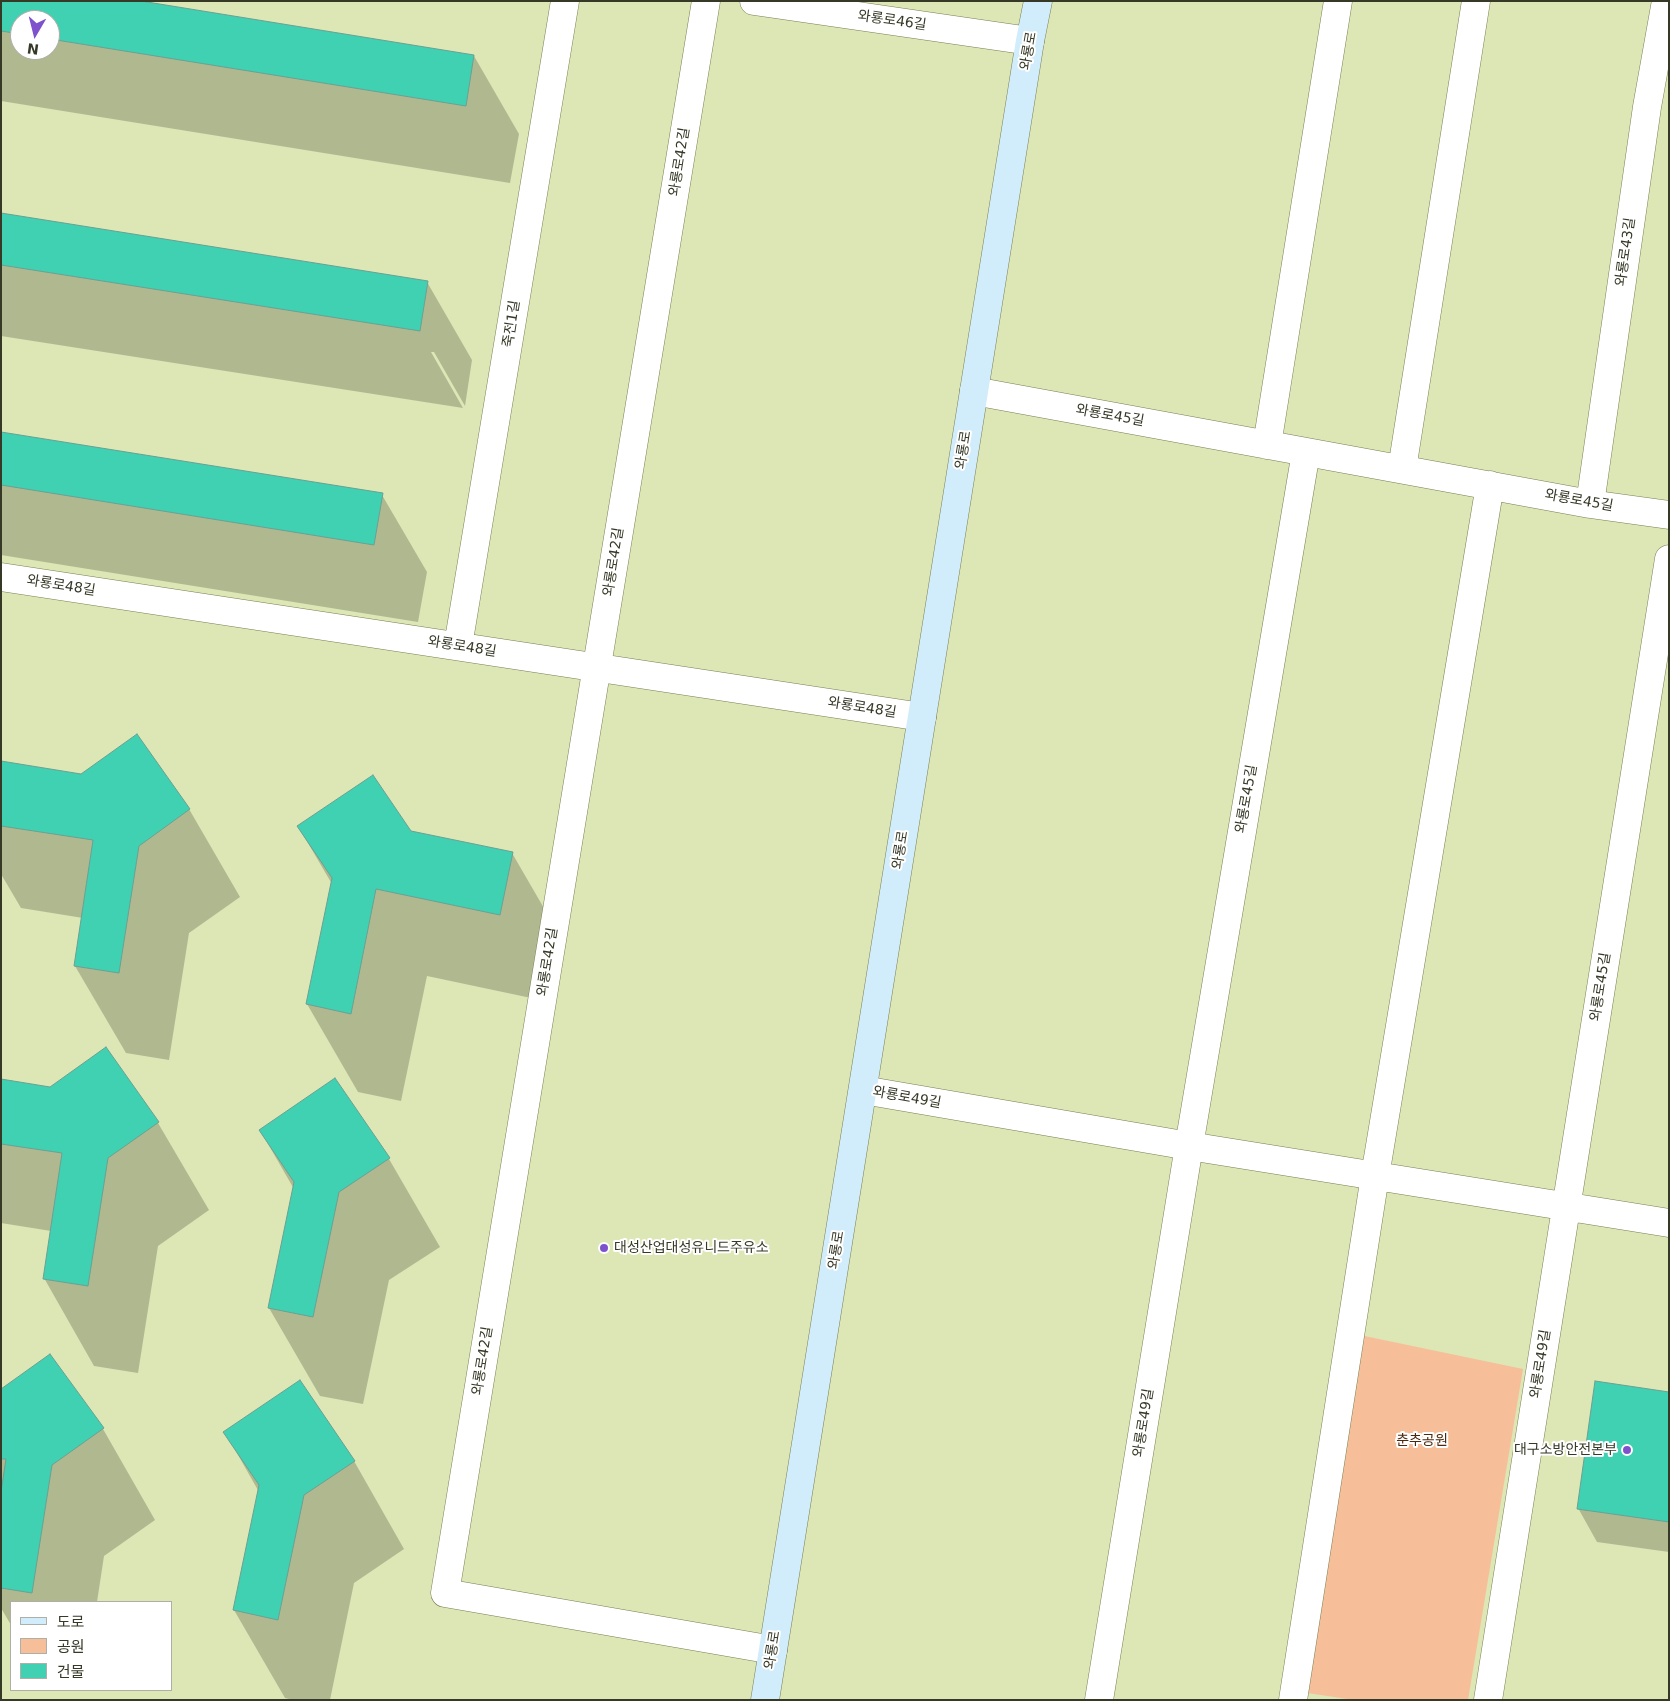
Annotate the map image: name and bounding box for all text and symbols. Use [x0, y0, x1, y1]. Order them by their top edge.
street label: 와룡로46길 [857, 8, 927, 34]
north arrow [10, 10, 60, 60]
street label: 와룡로 [1017, 31, 1041, 71]
text: N [26, 40, 40, 58]
street label: 와룡로42길 [666, 126, 694, 198]
street label: 와룡로43길 [1613, 217, 1639, 287]
street label: 죽전1길 [500, 299, 524, 349]
street label: 와룡로45길 [1074, 402, 1146, 430]
street label: 와룡로 [953, 430, 975, 470]
street label: 와룡로45길 [1543, 487, 1615, 515]
street label: 와룡로42길 [600, 526, 628, 598]
street label: 와룡로48길 [25, 572, 97, 600]
street label: 와룡로48길 [426, 633, 498, 661]
street label: 와룡로48길 [826, 694, 898, 722]
street label: 와룡로45길 [1233, 763, 1261, 835]
street label: 와룡로 [890, 830, 912, 870]
street label: 와룡로42길 [534, 926, 562, 998]
street label: 와룡로45길 [1587, 951, 1615, 1023]
street label: 와룡로49길 [871, 1084, 943, 1112]
street label: 와룡로 [826, 1230, 848, 1270]
place label: 대성산업대성유니드주유소 [614, 1240, 769, 1256]
marker: 대성산업대성유니드주유소 [598, 1242, 610, 1254]
street label: 와룡로42길 [469, 1325, 497, 1397]
street label: 와룡로49길 [1527, 1328, 1555, 1400]
street label: 와룡로49길 [1130, 1387, 1158, 1459]
park label: 춘추공원 [1396, 1433, 1448, 1449]
place label: 대구소방안전본부 [1514, 1442, 1617, 1458]
marker: 대구소방안전본부 [1621, 1444, 1633, 1456]
legend [10, 1601, 172, 1691]
text: 도로 [57, 1613, 85, 1631]
street label: 와룡로 [762, 1630, 784, 1670]
text: 공원 [57, 1638, 85, 1656]
text: 건물 [57, 1663, 85, 1681]

